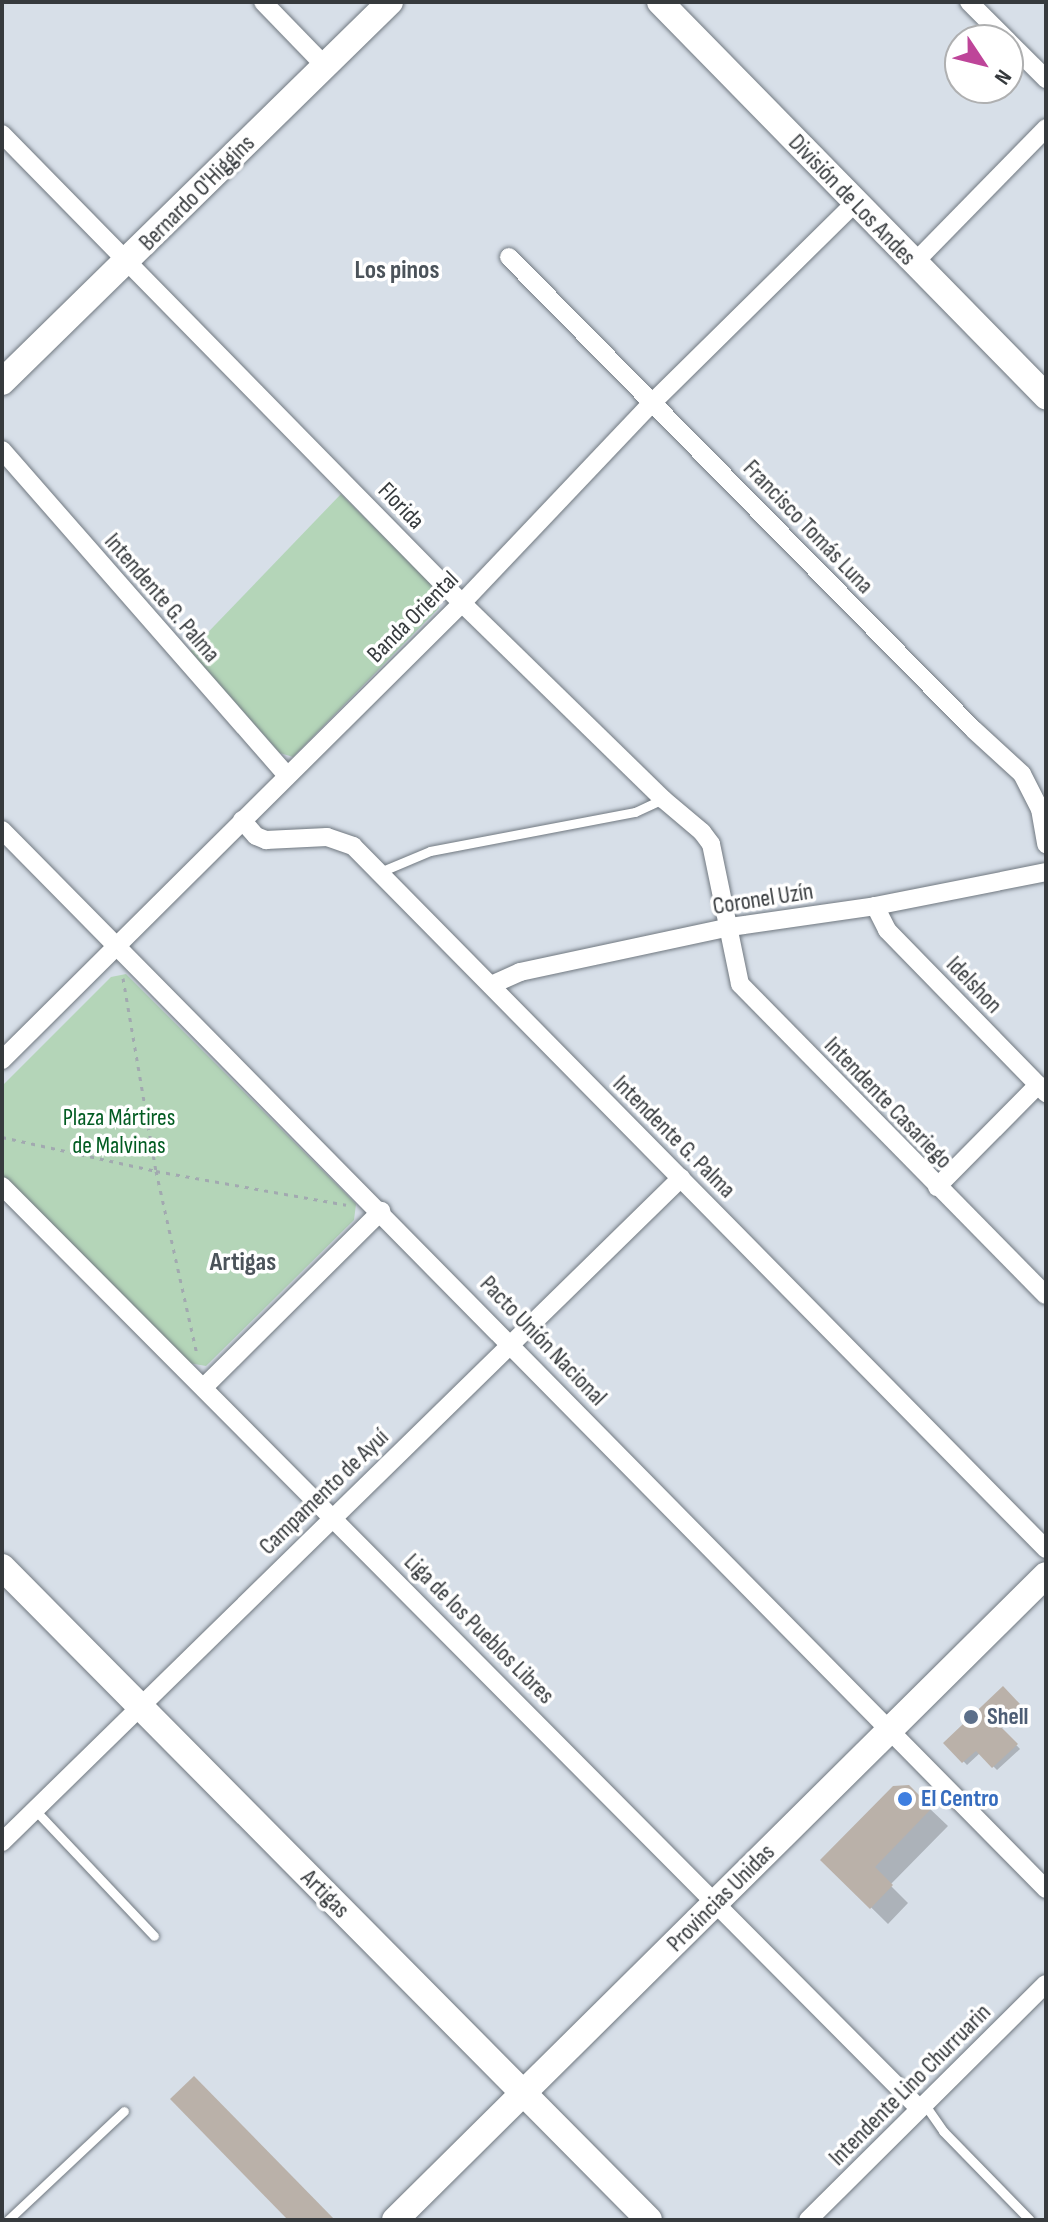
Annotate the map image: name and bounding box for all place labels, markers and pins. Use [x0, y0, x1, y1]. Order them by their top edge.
place label: Shell [987, 1703, 1028, 1731]
marker: Shell [962, 1708, 980, 1726]
place label: El Centro [921, 1785, 999, 1813]
marker: El Centro [896, 1790, 914, 1808]

